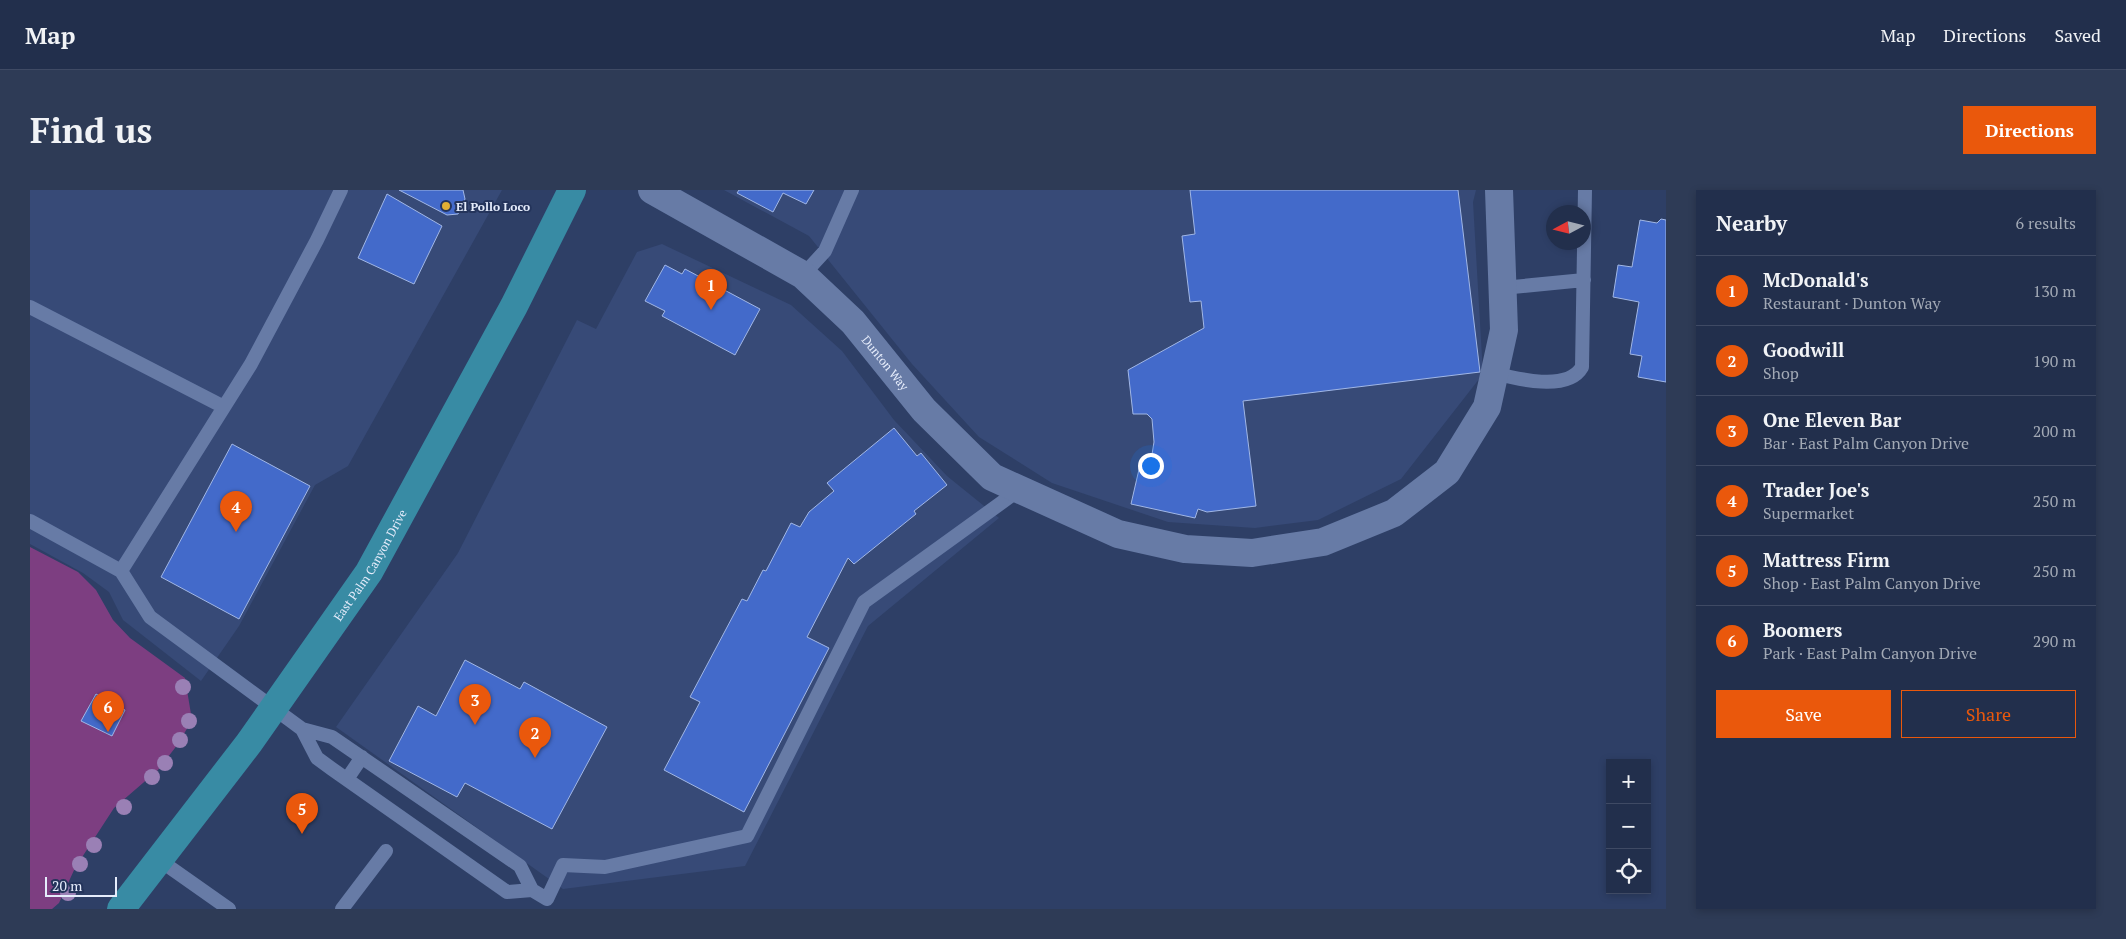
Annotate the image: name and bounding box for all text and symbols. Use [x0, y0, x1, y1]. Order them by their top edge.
text: Map [25, 19, 75, 51]
text: Map [1880, 23, 1915, 47]
text: Directions [1943, 23, 2026, 47]
text: Saved [2054, 23, 2101, 47]
button: Directions [1963, 106, 2096, 154]
text: Find us [30, 107, 152, 153]
place label: El Pollo Loco [456, 199, 530, 214]
marker: El Pollo Loco [440, 200, 452, 212]
north arrow [1546, 205, 1591, 250]
text: Nearby [1716, 209, 1787, 237]
text: 6 results [2016, 212, 2076, 234]
text: McDonald's [1763, 267, 1869, 292]
pin: 1 [695, 269, 727, 310]
text: 1 [1727, 280, 1737, 302]
text: 130 m [2033, 280, 2076, 302]
text: Restaurant · Dunton Way [1763, 292, 1941, 314]
street label: Dunton Way [859, 332, 913, 394]
text: Goodwill [1763, 337, 1844, 362]
text: 2 [1727, 350, 1737, 372]
text: 190 m [2033, 350, 2076, 372]
text: Shop [1763, 362, 1799, 384]
text: One Eleven Bar [1763, 407, 1901, 432]
text: 3 [1727, 420, 1737, 442]
text: 200 m [2033, 420, 2076, 442]
text: Bar · East Palm Canyon Drive [1763, 432, 1969, 454]
your location [1138, 453, 1164, 479]
text: Trader Joe's [1763, 477, 1869, 502]
text: 4 [1727, 490, 1737, 512]
text: 250 m [2033, 490, 2076, 512]
pin: 4 [220, 491, 252, 532]
text: Supermarket [1763, 502, 1854, 524]
street label: East Palm Canyon Drive [330, 507, 409, 623]
text: Mattress Firm [1763, 547, 1890, 572]
text: 5 [1727, 560, 1737, 582]
text: 250 m [2033, 560, 2076, 582]
text: Shop · East Palm Canyon Drive [1763, 572, 1981, 594]
text: Boomers [1763, 617, 1842, 642]
text: 6 [1727, 630, 1737, 652]
text: 290 m [2033, 630, 2076, 652]
text: Park · East Palm Canyon Drive [1763, 642, 1977, 664]
pin: 3 [459, 684, 491, 725]
button: Save [1716, 690, 1891, 738]
button: Share [1901, 690, 2076, 738]
pin: 6 [92, 691, 124, 732]
pin: 2 [519, 717, 551, 758]
map controls [1606, 759, 1651, 894]
button: + [1606, 759, 1651, 804]
pin: 5 [286, 793, 318, 834]
button: − [1606, 804, 1651, 849]
button: locate [1606, 849, 1651, 894]
scale bar [45, 874, 118, 897]
text: 20 m [52, 876, 82, 895]

